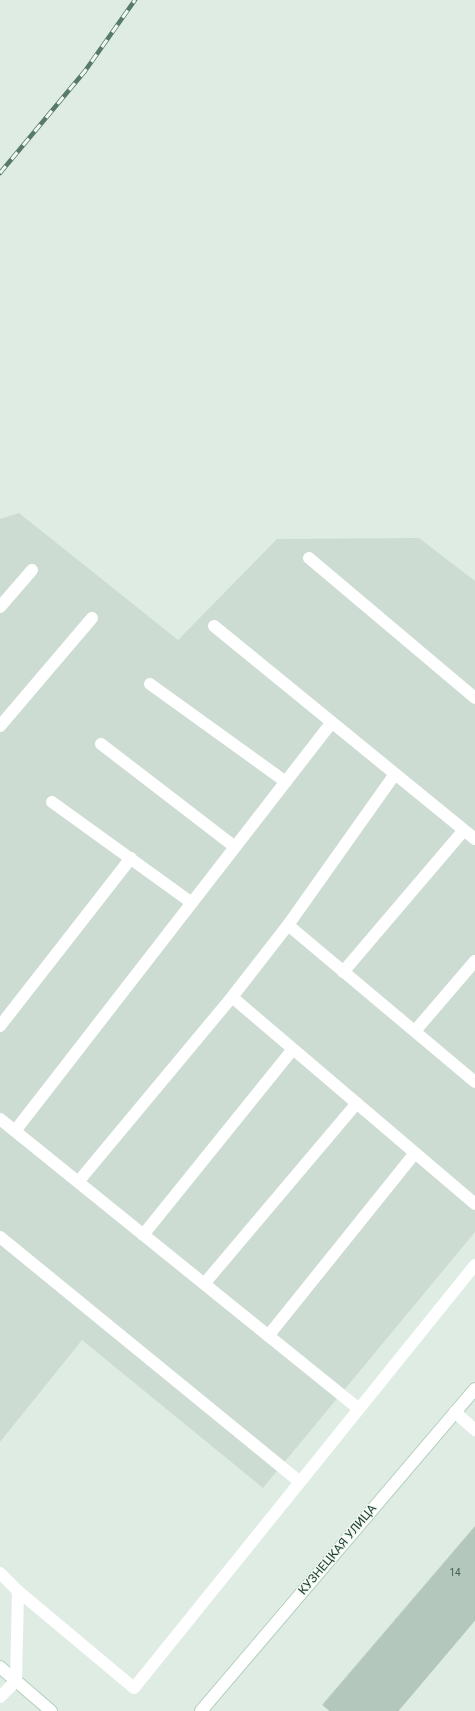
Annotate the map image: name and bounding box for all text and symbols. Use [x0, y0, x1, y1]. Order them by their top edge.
street label: КУЗНЕЦКАЯ УЛИЦА [296, 1502, 380, 1598]
house number: 14 [449, 1567, 461, 1579]

